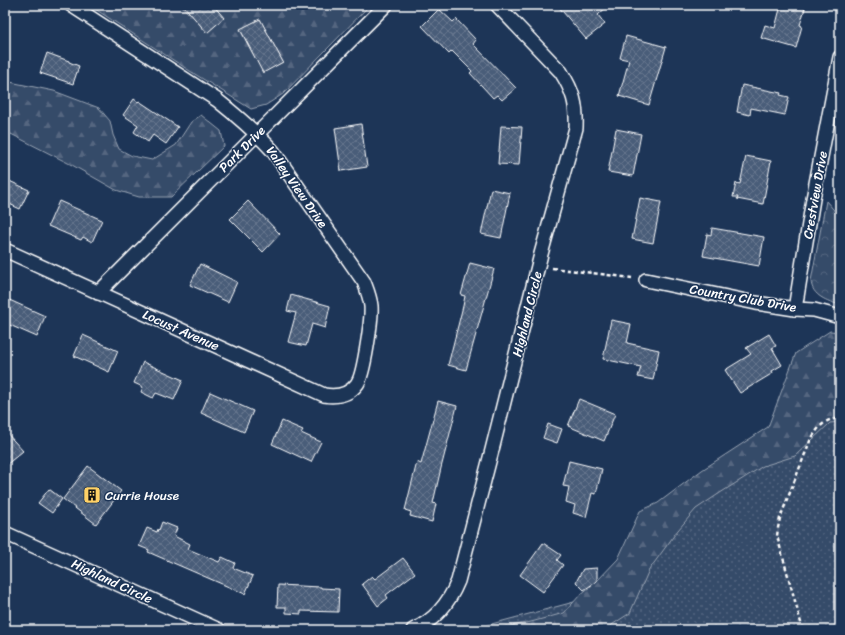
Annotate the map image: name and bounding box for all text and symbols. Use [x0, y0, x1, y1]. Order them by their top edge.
street label: Park Drive [213, 120, 271, 178]
street label: Valley View Drive [260, 141, 334, 233]
street label: Crestview Drive [796, 149, 834, 241]
street label: Highland Circle [505, 268, 549, 359]
street label: Country Club Drive [688, 277, 798, 319]
street label: Locust Avenue [139, 303, 223, 357]
place label: Currie House [105, 484, 179, 507]
building icon: Currie House [82, 485, 102, 505]
street label: Highland Circle [67, 552, 157, 610]

